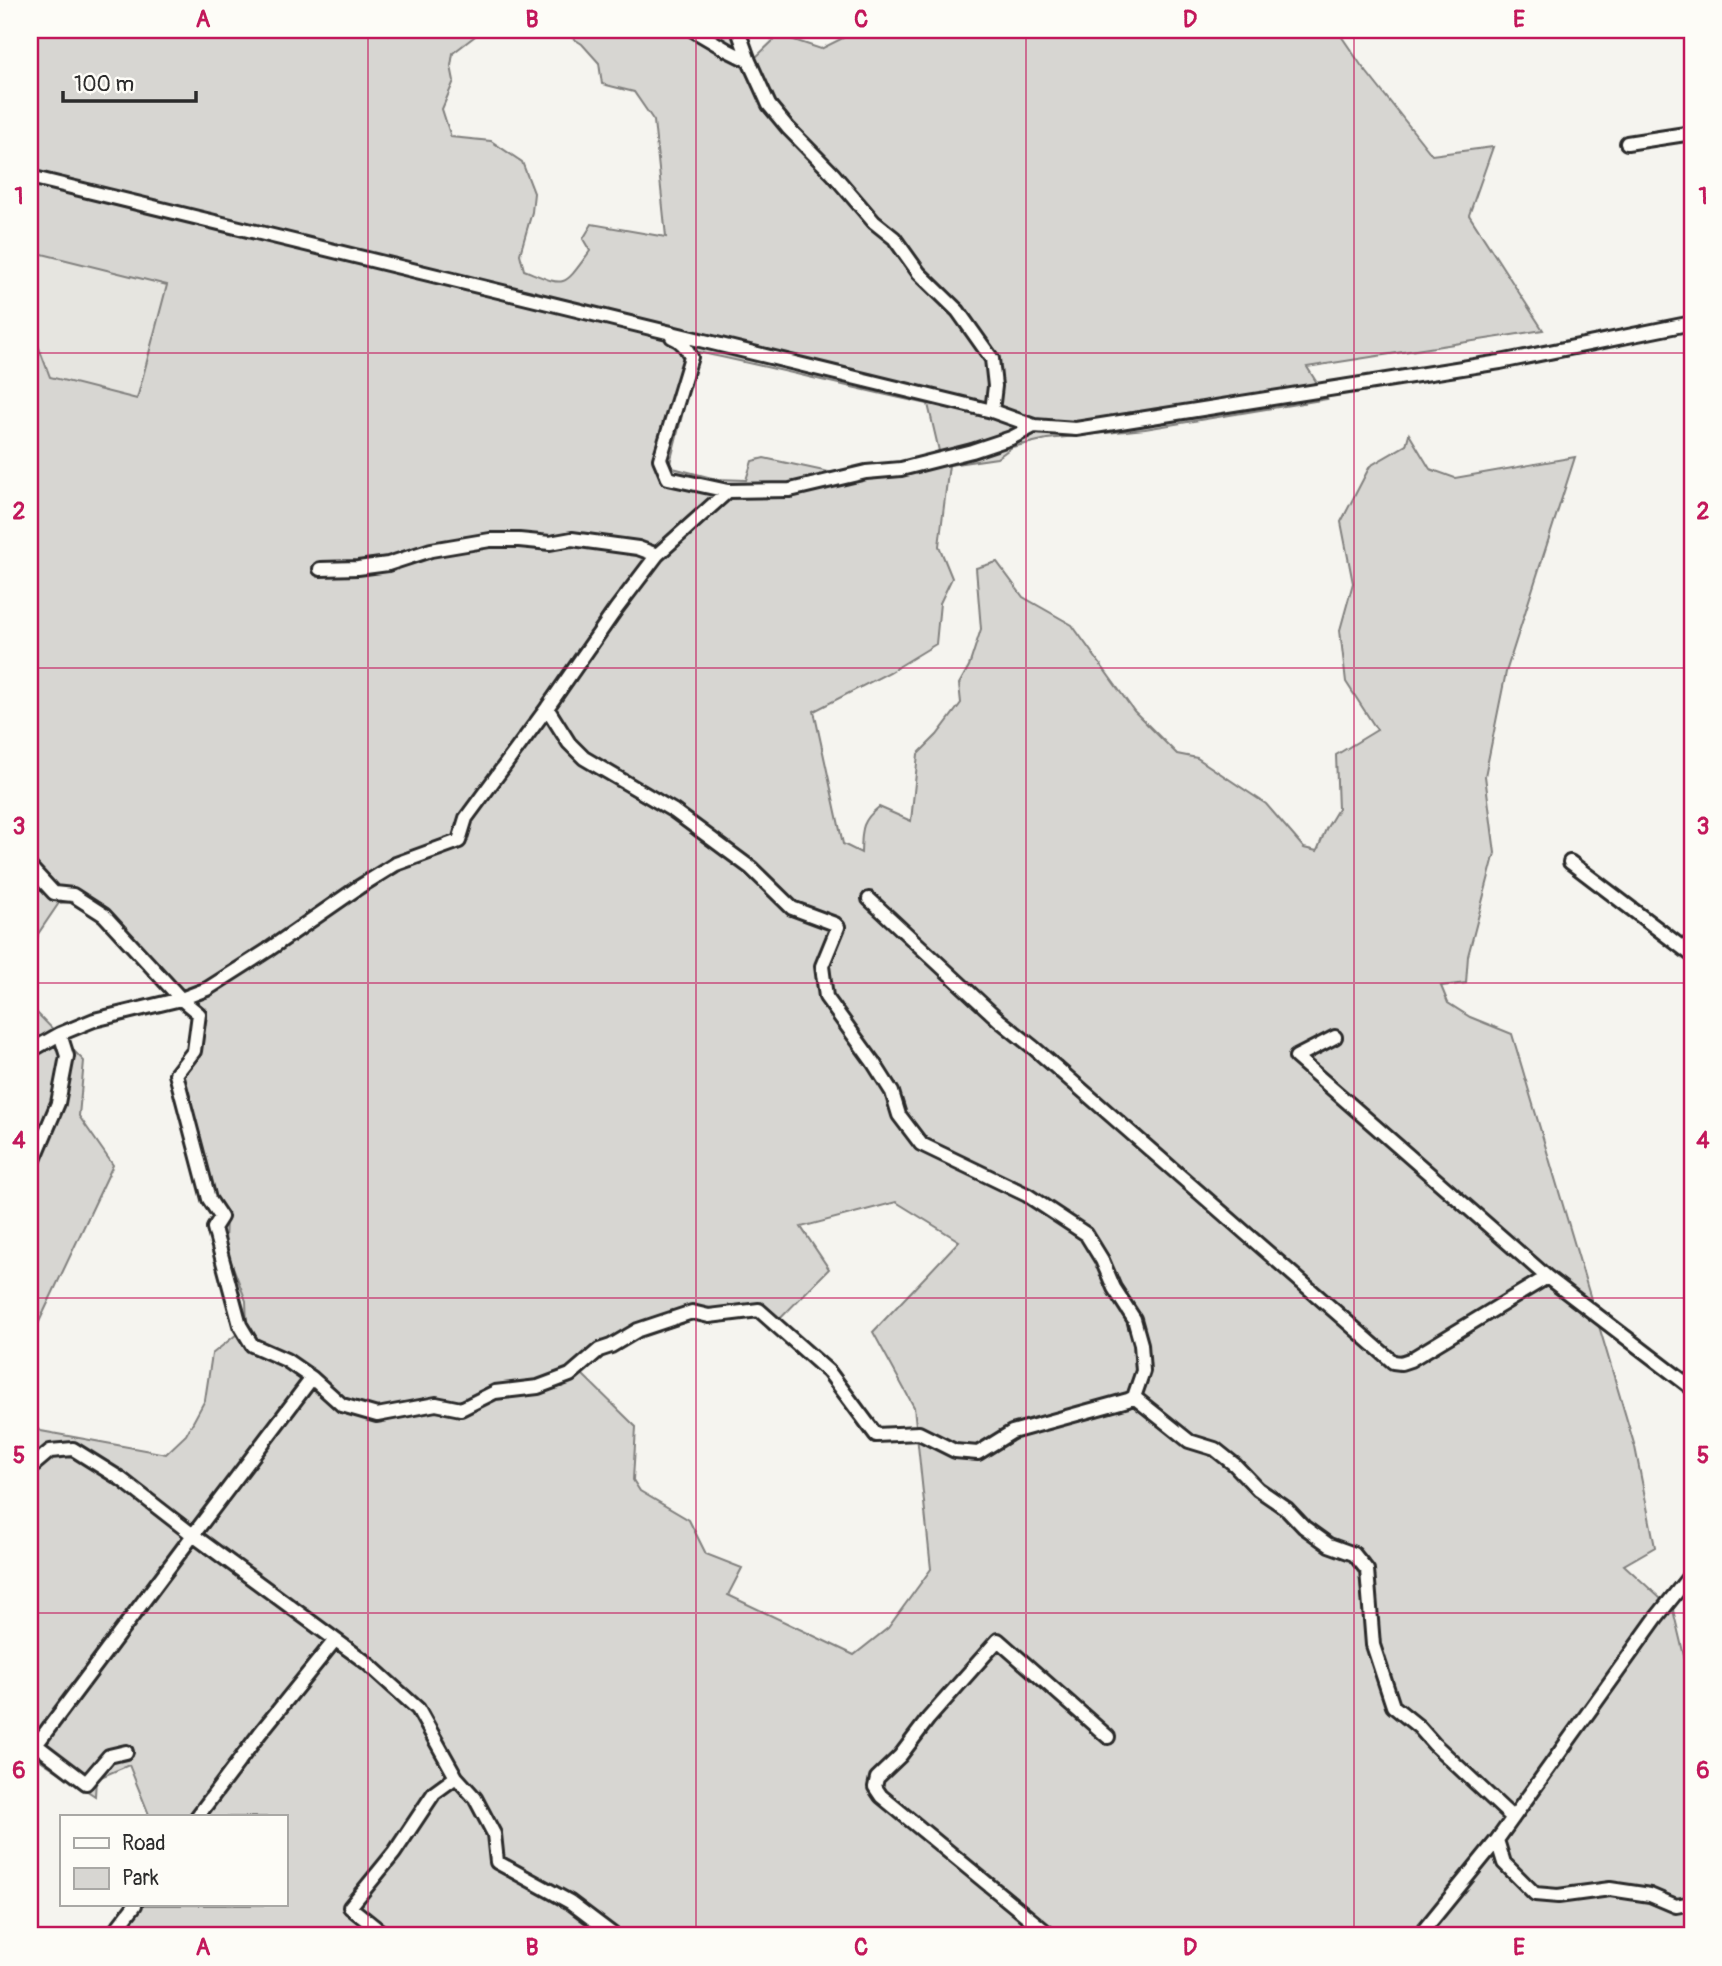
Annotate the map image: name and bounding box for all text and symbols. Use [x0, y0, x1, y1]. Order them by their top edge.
text: A [196, 5, 211, 34]
text: B [525, 5, 539, 34]
text: C [854, 5, 868, 34]
text: D [1183, 5, 1197, 34]
text: E [1513, 5, 1525, 34]
scale bar [63, 60, 196, 104]
text: 100 m [74, 71, 134, 98]
text: 1 [15, 182, 24, 211]
text: 1 [1699, 182, 1708, 211]
text: 2 [13, 497, 26, 526]
text: 2 [1697, 497, 1710, 526]
text: 3 [13, 812, 25, 841]
text: 3 [1697, 812, 1709, 841]
text: 4 [12, 1126, 26, 1155]
text: 4 [1696, 1126, 1710, 1155]
text: 5 [13, 1441, 25, 1470]
text: 5 [1697, 1441, 1709, 1470]
text: 6 [12, 1756, 26, 1785]
text: 6 [1696, 1756, 1710, 1785]
legend [60, 1815, 287, 1906]
text: Road [122, 1830, 166, 1857]
text: Park [122, 1865, 159, 1892]
text: A [196, 1933, 211, 1962]
text: B [525, 1933, 539, 1962]
text: C [854, 1933, 868, 1962]
text: D [1183, 1933, 1197, 1962]
text: E [1513, 1933, 1525, 1962]

